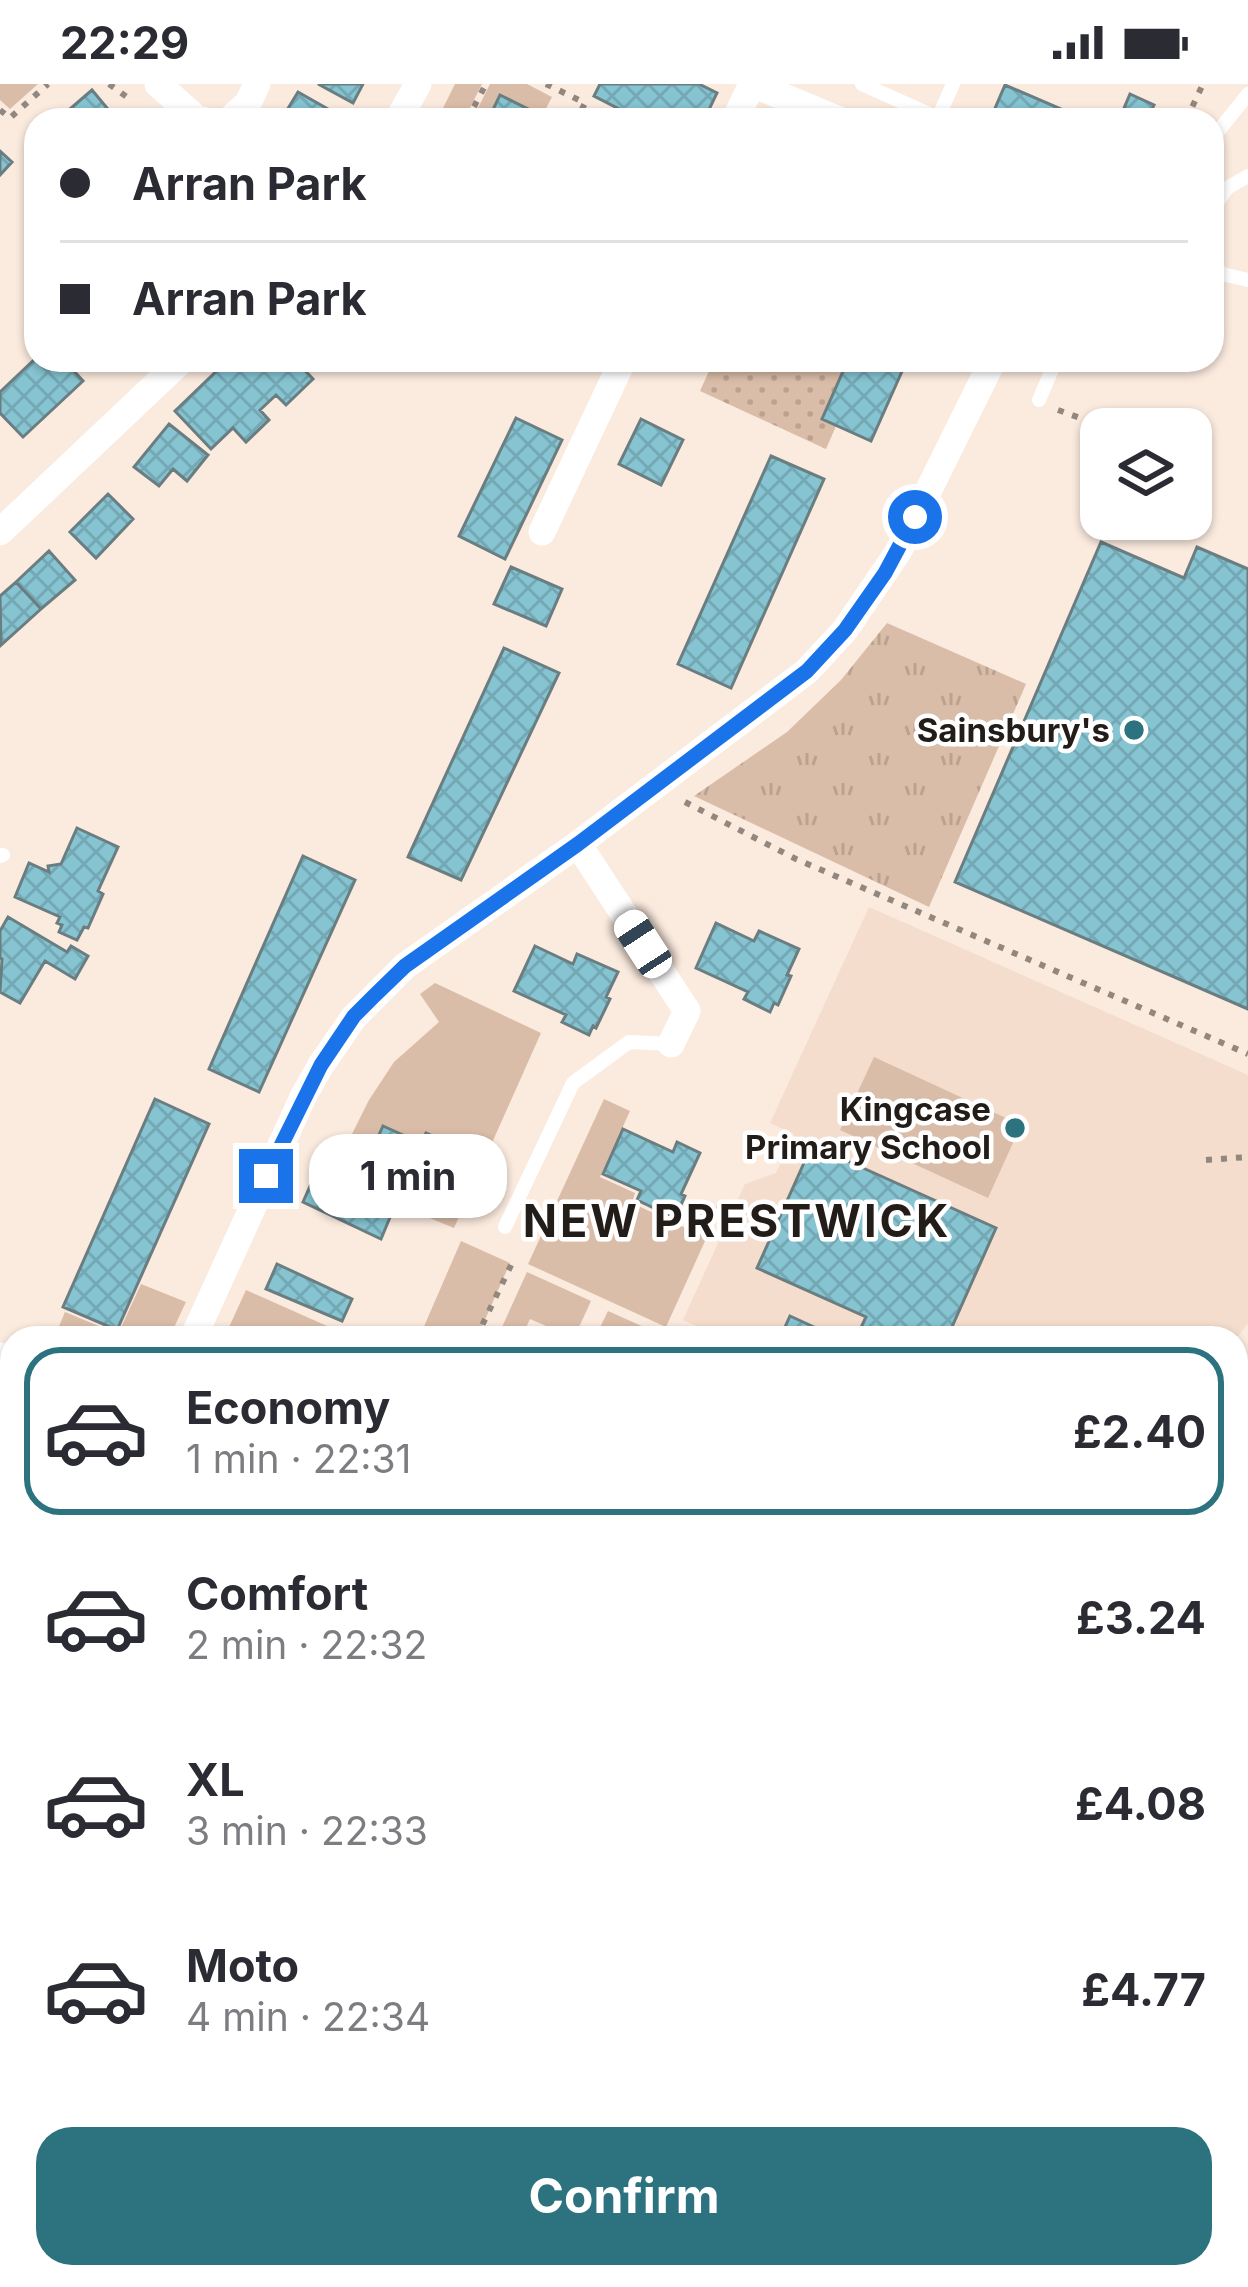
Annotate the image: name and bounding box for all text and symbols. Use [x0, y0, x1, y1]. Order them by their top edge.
text: 22:29 [60, 15, 189, 70]
text: Arran Park [132, 156, 367, 211]
text: Arran Park [132, 271, 367, 326]
map controls [1080, 408, 1212, 540]
button: layers [1080, 408, 1212, 540]
route start [888, 490, 942, 544]
place label: Sainsbury's [917, 710, 1110, 750]
marker: Sainsbury's [1121, 717, 1147, 743]
car [608, 904, 678, 984]
place label: Kingcase Primary School [745, 1089, 991, 1167]
marker: Kingcase Primary School [1002, 1115, 1028, 1141]
callout: 1 min [308, 1134, 506, 1218]
route end [239, 1149, 293, 1203]
text: 1 min [360, 1152, 456, 1199]
district label: NEW PRESTWICK [523, 1193, 951, 1248]
icon: car [42, 1377, 150, 1485]
text: Economy [186, 1380, 390, 1435]
text: £2.40 [1073, 1404, 1206, 1459]
text: 1 min · 22:31 [186, 1435, 411, 1482]
icon: car [42, 1563, 150, 1671]
text: Comfort [186, 1566, 368, 1621]
text: £3.24 [1076, 1590, 1206, 1645]
text: 2 min · 22:32 [186, 1621, 427, 1668]
icon: car [42, 1749, 150, 1857]
text: XL [186, 1752, 245, 1807]
text: £4.08 [1075, 1776, 1206, 1831]
text: 3 min · 22:33 [186, 1807, 428, 1854]
icon: car [42, 1935, 150, 2043]
text: Moto [186, 1938, 299, 1993]
text: £4.77 [1081, 1962, 1206, 2017]
text: 4 min · 22:34 [186, 1993, 430, 2040]
button: Confirm [36, 2127, 1212, 2265]

